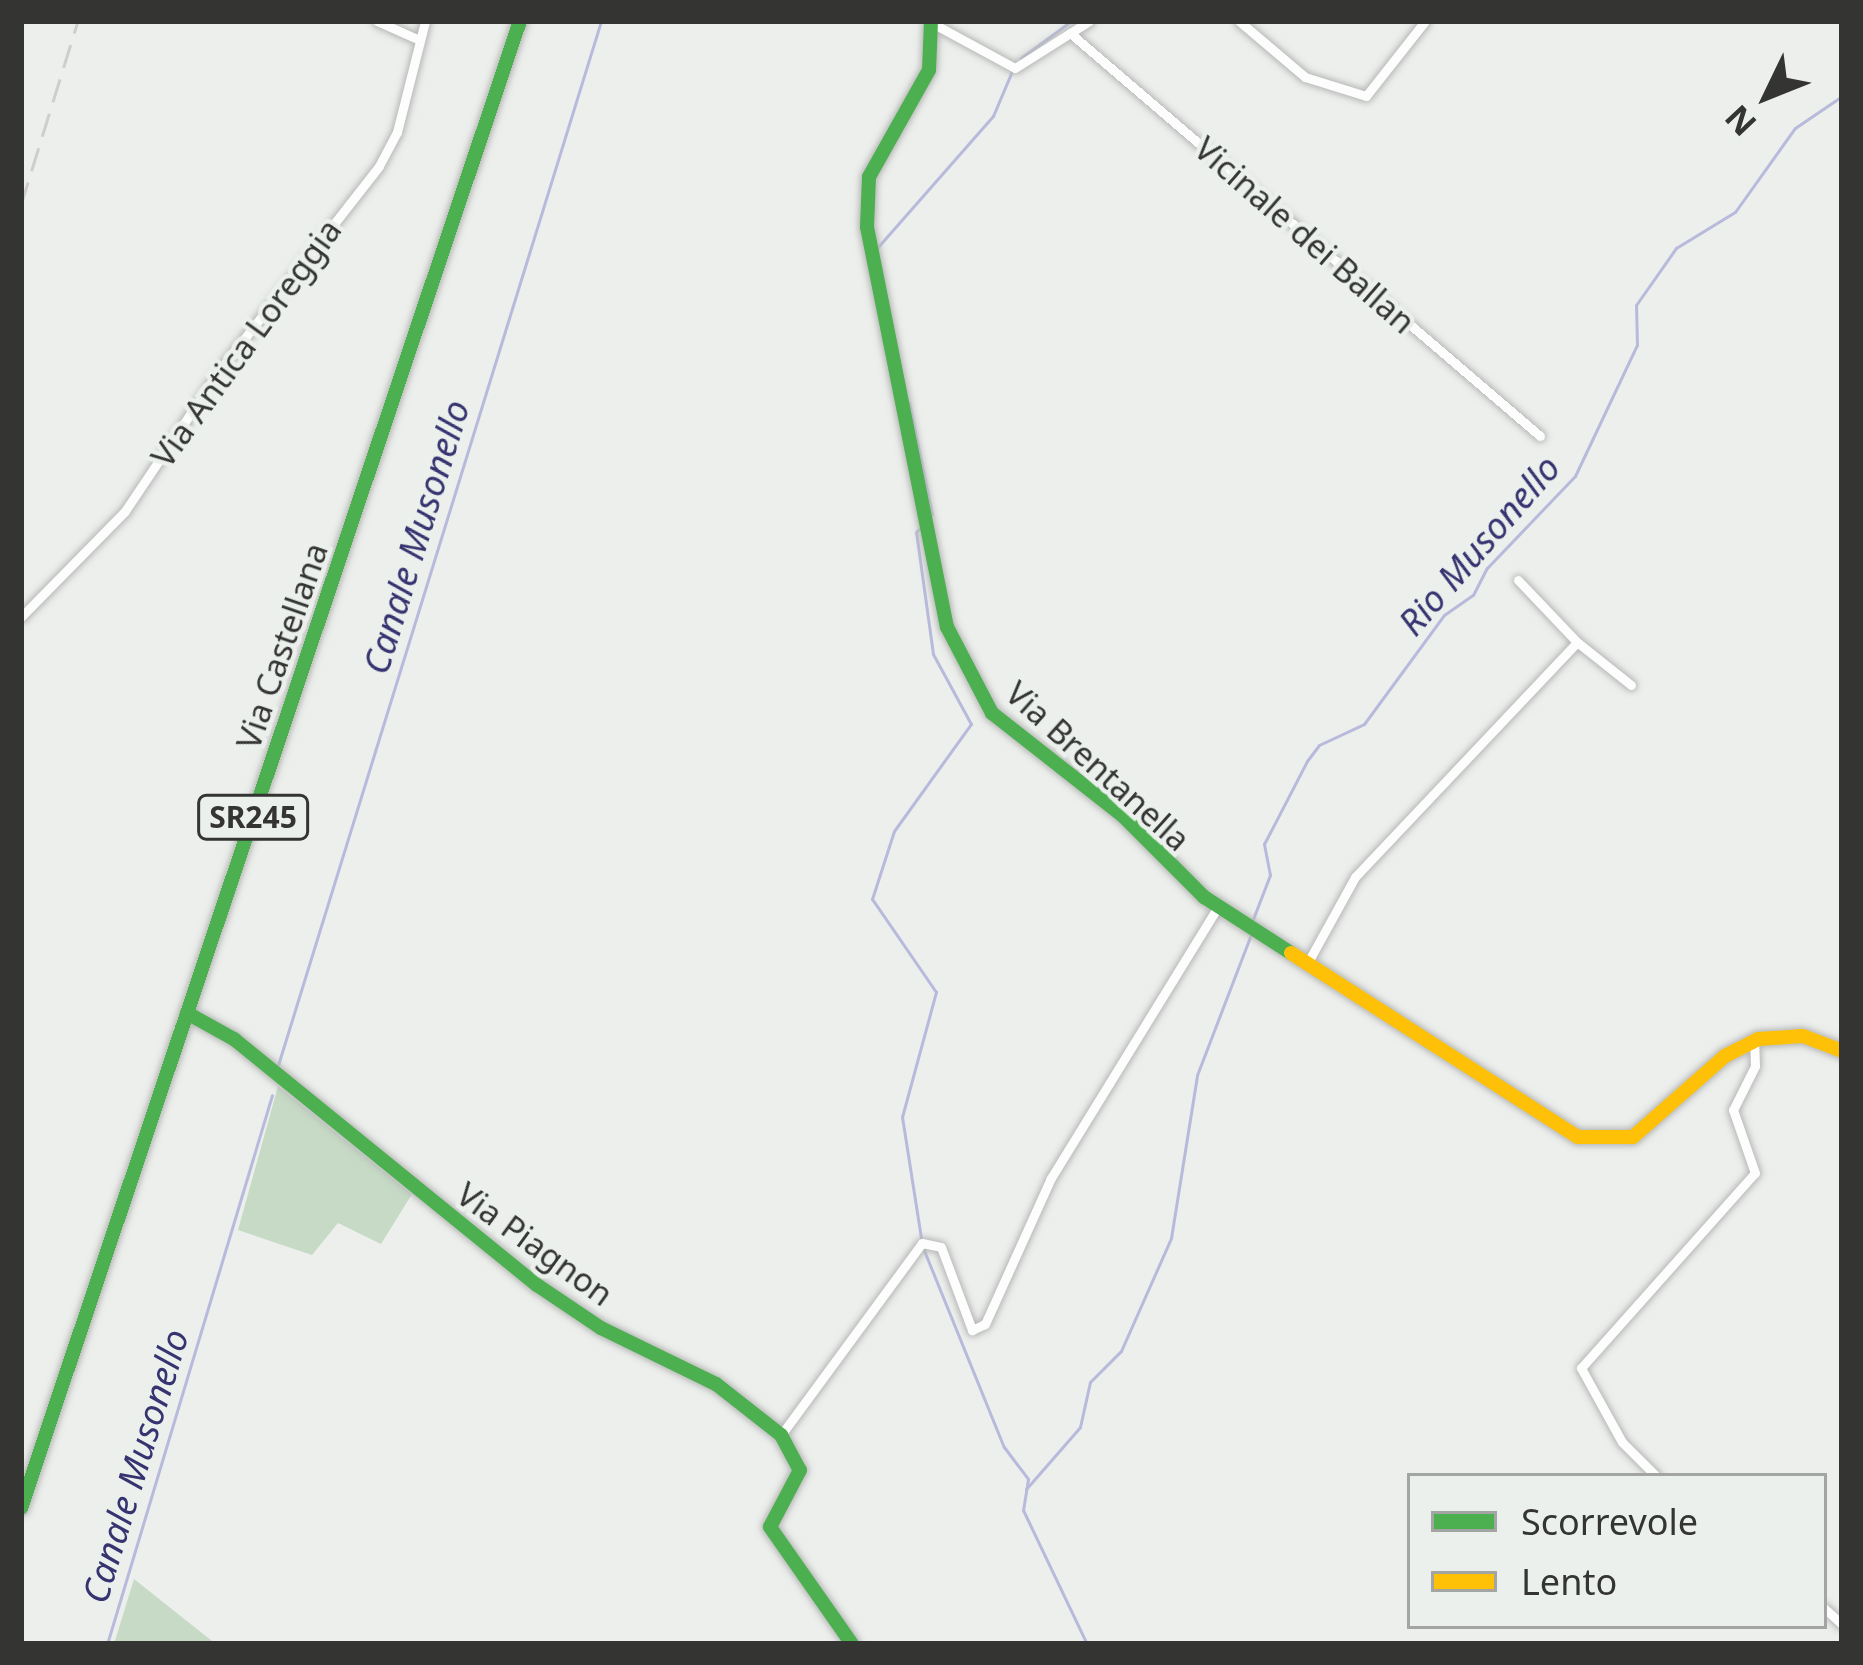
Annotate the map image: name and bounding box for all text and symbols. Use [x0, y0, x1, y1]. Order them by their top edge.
north arrow [1707, 36, 1827, 156]
text: N [1715, 96, 1766, 146]
street label: Vicinale dei Ballan [1187, 128, 1423, 342]
street label: Via Antica Loreggia [143, 211, 349, 475]
water label: Canale Musonello [354, 395, 478, 679]
water label: Rio Musonello [1389, 446, 1569, 644]
street label: Via Castellana [228, 538, 336, 754]
street label: Via Brentanella [998, 673, 1198, 859]
road number: SR245 [196, 793, 310, 841]
street label: Via Piagnon [449, 1174, 621, 1314]
water label: Canale Musonello [73, 1324, 197, 1608]
legend [1407, 1473, 1827, 1629]
text: Scorrevole [1521, 1497, 1698, 1546]
text: Lento [1521, 1557, 1617, 1606]

